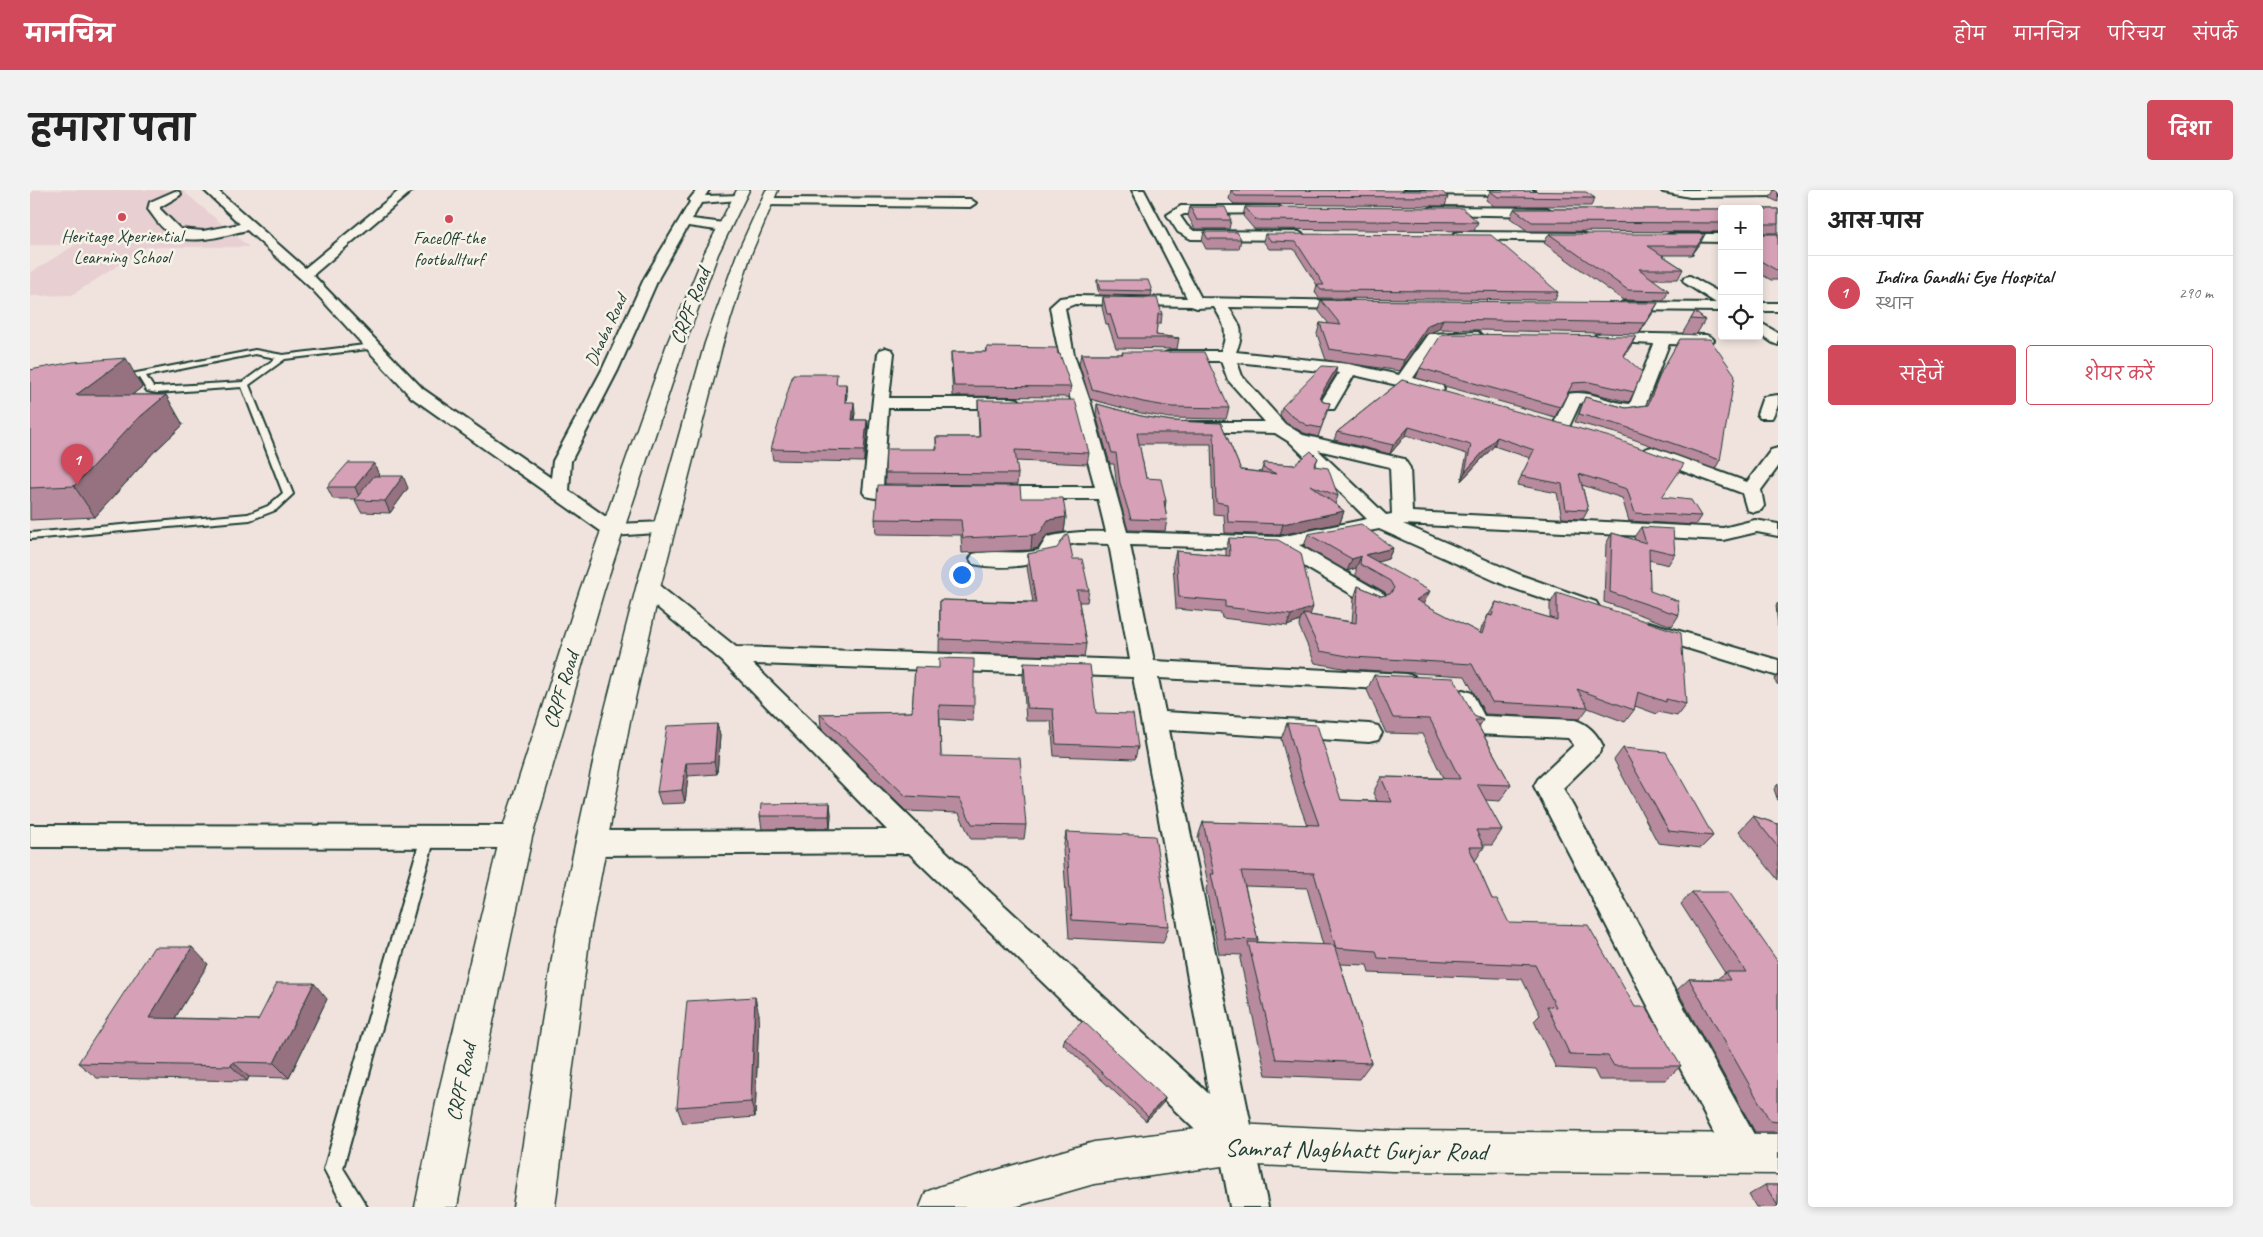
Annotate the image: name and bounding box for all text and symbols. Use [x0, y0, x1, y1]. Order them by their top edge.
text: मानचित्र [25, 19, 114, 49]
text: होम [1954, 23, 1986, 45]
text: मानचित्र [2014, 23, 2080, 45]
text: परिचय [2108, 23, 2165, 45]
text: संपर्क [2193, 23, 2238, 45]
button: दिशा [2147, 100, 2233, 160]
text: हमारा पता [30, 106, 194, 151]
map controls [1718, 205, 1763, 340]
button: + [1718, 205, 1763, 250]
text: आस-पास [1828, 208, 1922, 234]
marker: Heritage Xperiential Learning School [116, 211, 128, 223]
marker: FaceOff-the footballturf [443, 213, 455, 225]
place label: Heritage Xperiential Learning School [61, 225, 186, 268]
place label: FaceOff-the footballturf [413, 227, 488, 270]
button: − [1718, 250, 1763, 295]
street label: CRPF Road [664, 261, 718, 348]
text: Indira Gandhi Eye Hospital [1875, 265, 2053, 289]
text: 1 [1840, 283, 1848, 303]
text: 290 m [2179, 283, 2213, 303]
street label: Dhaba Road [580, 288, 633, 369]
text: स्थान [1875, 294, 1913, 314]
button: locate [1718, 295, 1763, 340]
button: सहेजें [1828, 345, 2016, 405]
button: शेयर करें [2026, 345, 2213, 405]
pin: 1 [61, 444, 93, 485]
your location [949, 562, 975, 588]
street label: CRPF Road [537, 645, 586, 732]
street label: CRPF Road [440, 1037, 483, 1123]
street label: Samrat Nagbhatt Gurjar Road [1224, 1132, 1491, 1168]

